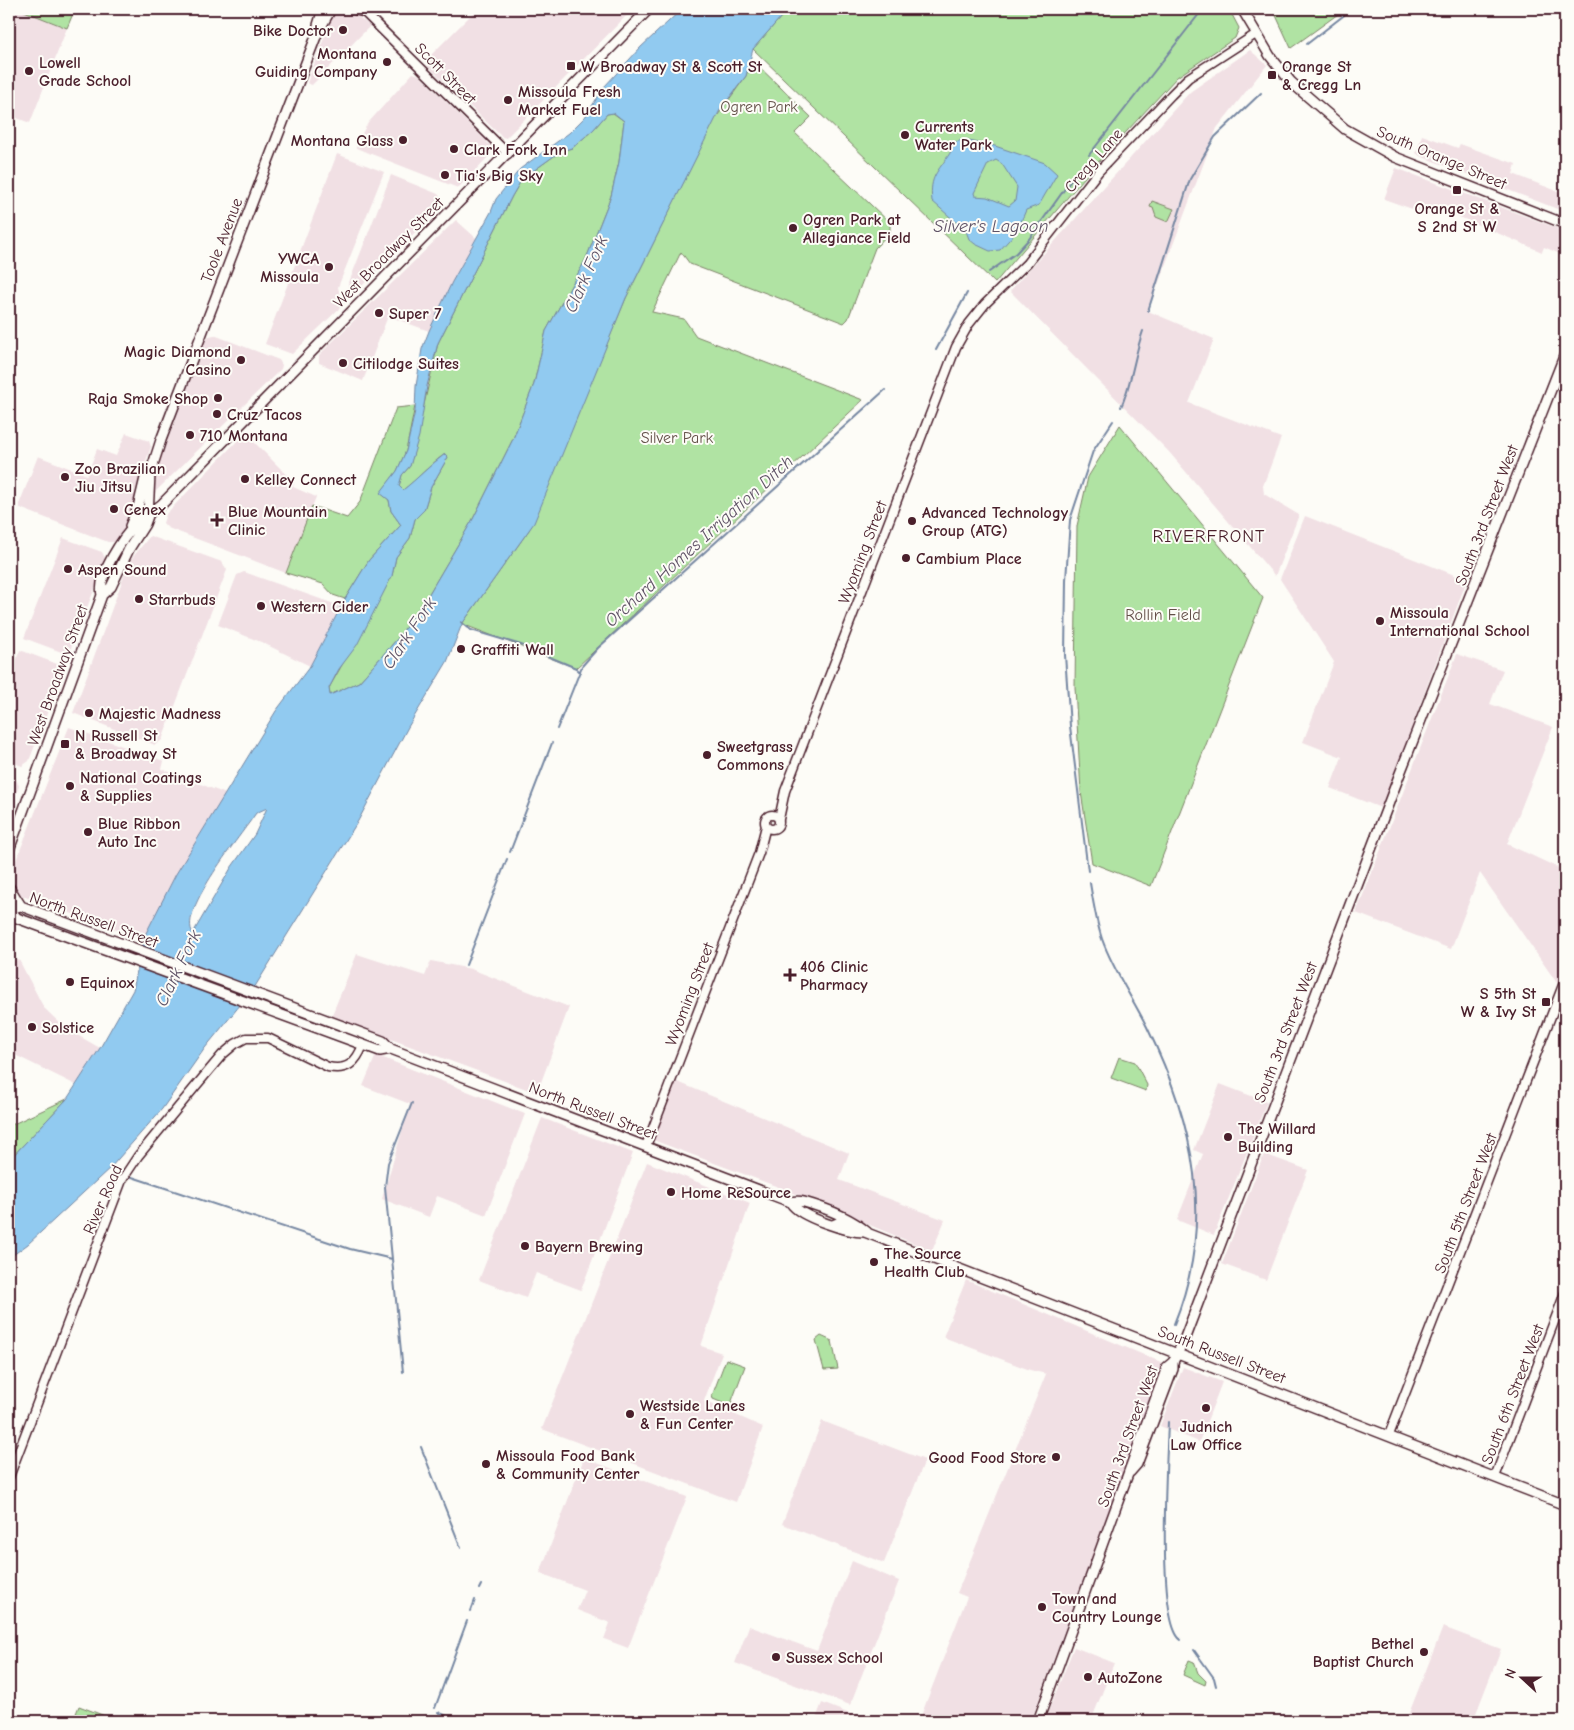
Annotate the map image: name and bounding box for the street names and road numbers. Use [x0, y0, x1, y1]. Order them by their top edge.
street label: Scott Street [411, 39, 480, 108]
street label: South Orange Street [1374, 122, 1510, 194]
street label: Cregg Lane [1061, 125, 1126, 196]
street label: West Broadway Street [330, 193, 448, 312]
street label: Toole Avenue [198, 195, 246, 285]
street label: South 3rd Street West [1452, 442, 1522, 588]
street label: Wyoming Street [835, 498, 891, 606]
street label: West Broadway Street [24, 602, 92, 748]
street label: North Russell Street [27, 888, 161, 952]
street label: Wyoming Street [662, 940, 718, 1048]
street label: South 3rd Street West [1251, 959, 1321, 1105]
street label: North Russell Street [526, 1078, 659, 1144]
street label: South 5th Street West [1431, 1130, 1501, 1276]
street label: River Road [80, 1162, 126, 1237]
street label: South 6th Street West [1478, 1321, 1548, 1467]
street label: South Russell Street [1155, 1322, 1288, 1388]
street label: South 3rd Street West [1094, 1363, 1162, 1510]

